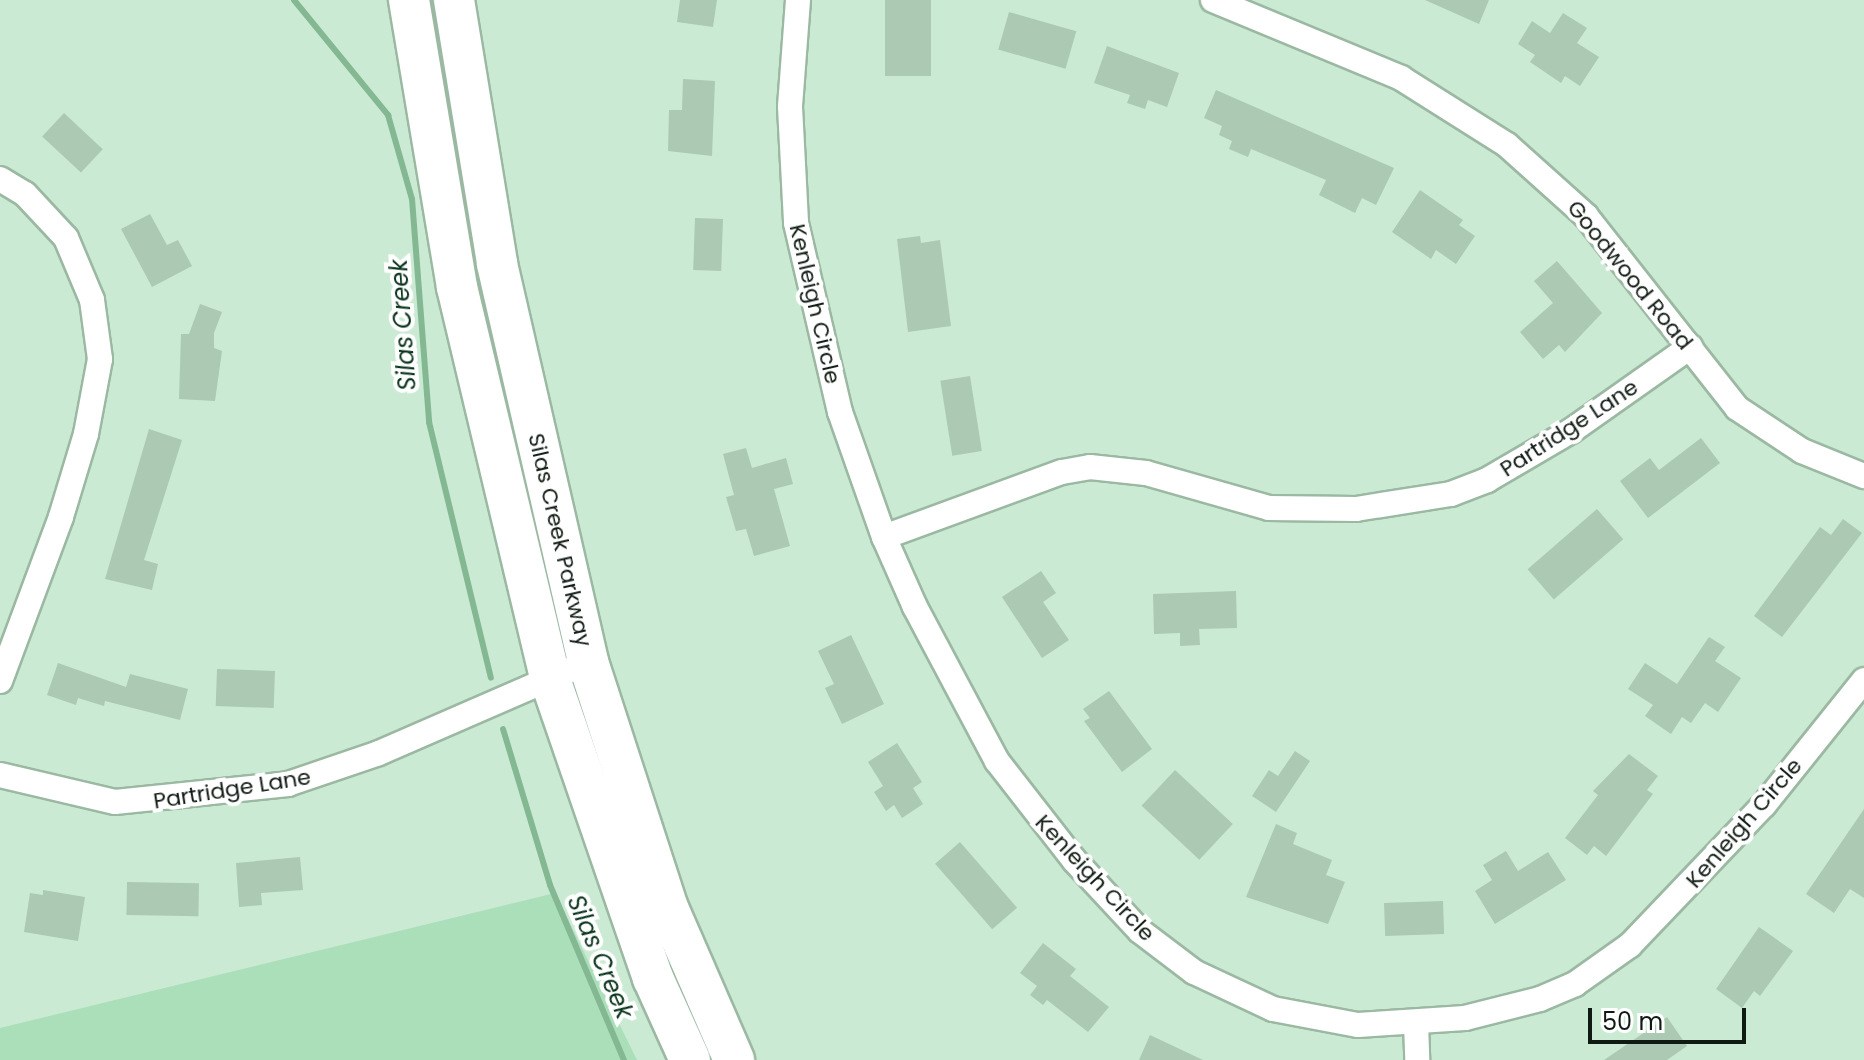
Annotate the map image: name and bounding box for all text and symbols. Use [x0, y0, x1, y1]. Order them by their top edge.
street label: Goodwood Road [1562, 195, 1698, 355]
street label: Kenleigh Circle [784, 222, 846, 386]
water label: Silas Creek [384, 259, 422, 391]
street label: Partridge Lane [1495, 374, 1643, 482]
street label: Silas Creek Parkway [523, 431, 597, 649]
street label: Kenleigh Circle [1681, 753, 1807, 893]
street label: Partridge Lane [152, 764, 312, 814]
street label: Kenleigh Circle [1030, 809, 1160, 947]
water label: Silas Creek [561, 891, 639, 1023]
scale bar [1592, 992, 1750, 1042]
text: 50 m [1602, 1005, 1663, 1038]

